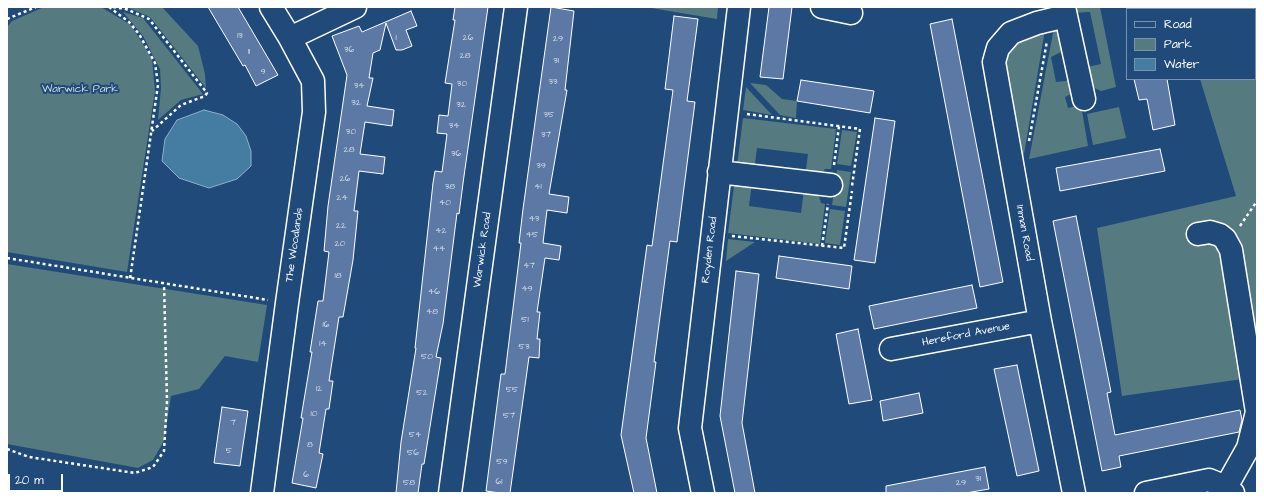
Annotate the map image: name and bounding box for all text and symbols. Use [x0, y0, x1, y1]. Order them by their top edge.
legend [1126, 8, 1256, 80]
text: Road [1164, 16, 1192, 33]
house number: 13 [237, 31, 243, 41]
house number: 1 [395, 33, 397, 43]
house number: 26 [463, 33, 473, 43]
house number: 29 [553, 34, 563, 44]
text: Park [1164, 36, 1192, 53]
house number: 36 [344, 45, 354, 55]
house number: 11 [248, 47, 250, 57]
house number: 28 [460, 51, 470, 61]
house number: 31 [553, 56, 559, 66]
text: Water [1164, 56, 1199, 73]
house number: 9 [260, 67, 266, 77]
house number: 33 [548, 77, 558, 87]
house number: 30 [457, 79, 467, 89]
house number: 34 [354, 81, 364, 91]
park label: Warwick Park [42, 83, 118, 97]
house number: 32 [351, 98, 361, 108]
house number: 32 [456, 100, 466, 110]
house number: 35 [544, 110, 554, 120]
house number: 34 [449, 121, 459, 131]
house number: 30 [346, 127, 356, 137]
house number: 37 [541, 130, 551, 140]
house number: 28 [344, 145, 354, 155]
house number: 36 [451, 149, 461, 159]
house number: 39 [536, 161, 546, 171]
house number: 26 [340, 174, 350, 184]
house number: 38 [445, 182, 455, 192]
house number: 41 [534, 182, 542, 192]
house number: 24 [336, 193, 348, 203]
house number: 40 [439, 198, 451, 208]
street label: Inman Road [1013, 204, 1035, 262]
street label: The Woodlands [283, 207, 307, 283]
street label: Warwick Road [471, 211, 495, 289]
house number: 43 [529, 214, 539, 224]
street label: Royden Road [699, 216, 721, 284]
house number: 22 [336, 221, 346, 231]
house number: 42 [435, 226, 447, 236]
house number: 45 [526, 230, 538, 240]
house number: 20 [335, 239, 345, 249]
house number: 44 [433, 244, 445, 254]
house number: 47 [523, 261, 535, 271]
house number: 18 [335, 271, 341, 281]
house number: 49 [521, 284, 533, 294]
house number: 46 [428, 287, 440, 297]
house number: 48 [426, 307, 438, 317]
house number: 51 [521, 315, 529, 325]
house number: 16 [323, 320, 329, 330]
street label: Hereford Avenue [921, 320, 1011, 350]
house number: 14 [319, 339, 327, 349]
house number: 53 [519, 342, 529, 352]
house number: 50 [421, 352, 433, 362]
house number: 12 [316, 384, 322, 394]
house number: 55 [506, 385, 518, 395]
house number: 52 [416, 388, 428, 398]
house number: 10 [311, 409, 317, 419]
house number: 57 [503, 411, 515, 421]
house number: 7 [230, 418, 236, 428]
house number: 54 [409, 430, 421, 440]
house number: 8 [307, 440, 313, 450]
house number: 5 [226, 446, 232, 456]
house number: 56 [407, 448, 419, 458]
house number: 59 [496, 457, 508, 467]
scale bar [10, 466, 65, 492]
house number: 6 [303, 470, 309, 480]
text: 20 m [15, 472, 44, 489]
house number: 31 [975, 474, 981, 484]
house number: 61 [496, 477, 502, 487]
house number: 58 [403, 478, 415, 488]
house number: 29 [956, 478, 966, 488]

